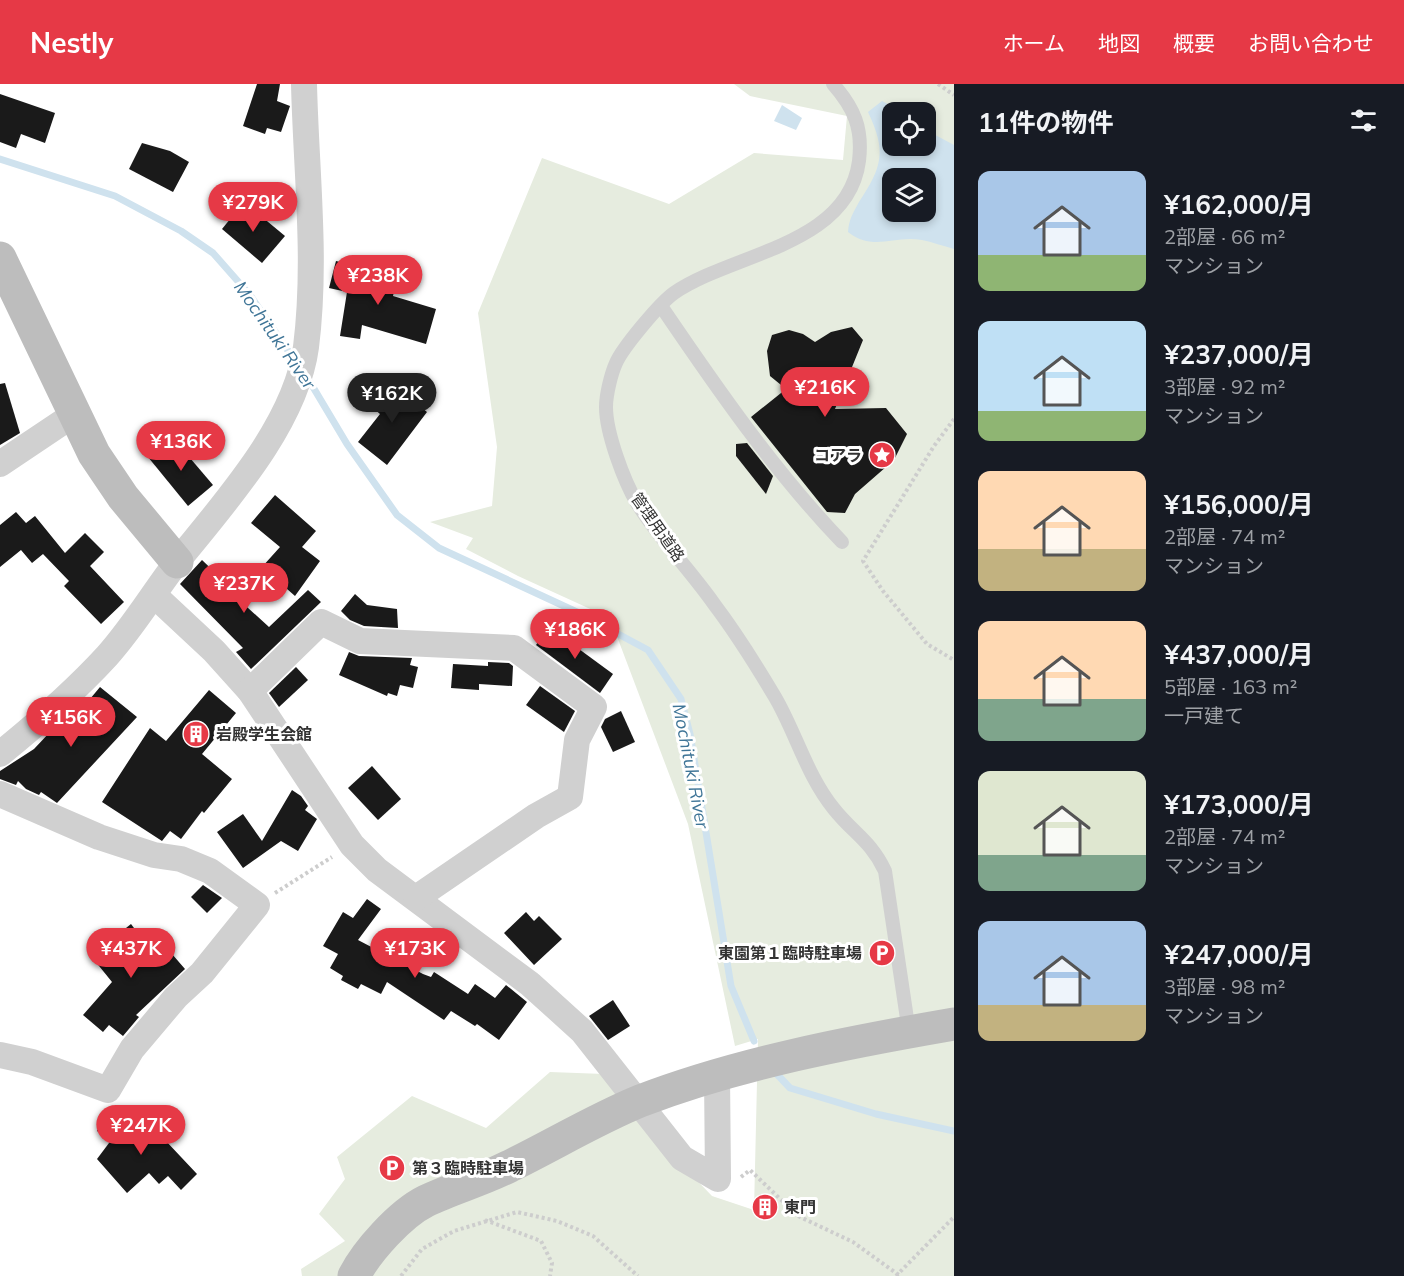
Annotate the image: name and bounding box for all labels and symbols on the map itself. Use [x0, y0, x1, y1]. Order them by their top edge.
pin: ¥279K [211, 182, 295, 233]
pin: ¥238K [336, 255, 420, 306]
water label: Mochituki River [229, 276, 322, 395]
pin: ¥216K [783, 367, 867, 418]
pin: ¥162K [350, 373, 434, 424]
pin: ¥136K [139, 421, 223, 472]
place icon: コアラ [867, 440, 897, 470]
place label: コアラ [814, 445, 862, 465]
street label: 管理用道路 [627, 488, 689, 566]
pin: ¥237K [202, 563, 286, 614]
pin: ¥186K [533, 609, 617, 660]
pin: ¥156K [29, 697, 113, 748]
water label: Mochituki River [668, 702, 715, 832]
building icon: 岩殿学生会館 [181, 719, 211, 749]
place label: 岩殿学生会館 [216, 724, 312, 744]
pin: ¥437K [89, 928, 173, 979]
pin: ¥173K [373, 928, 457, 979]
parking icon: 東園第１臨時駐車場 [867, 938, 897, 968]
place label: 東園第１臨時駐車場 [718, 943, 862, 963]
pin: ¥247K [99, 1105, 183, 1156]
parking icon: 第３臨時駐車場 [377, 1153, 407, 1183]
place label: 第３臨時駐車場 [412, 1158, 524, 1178]
building icon: 東門 [750, 1192, 780, 1222]
place label: 東門 [784, 1197, 816, 1217]

